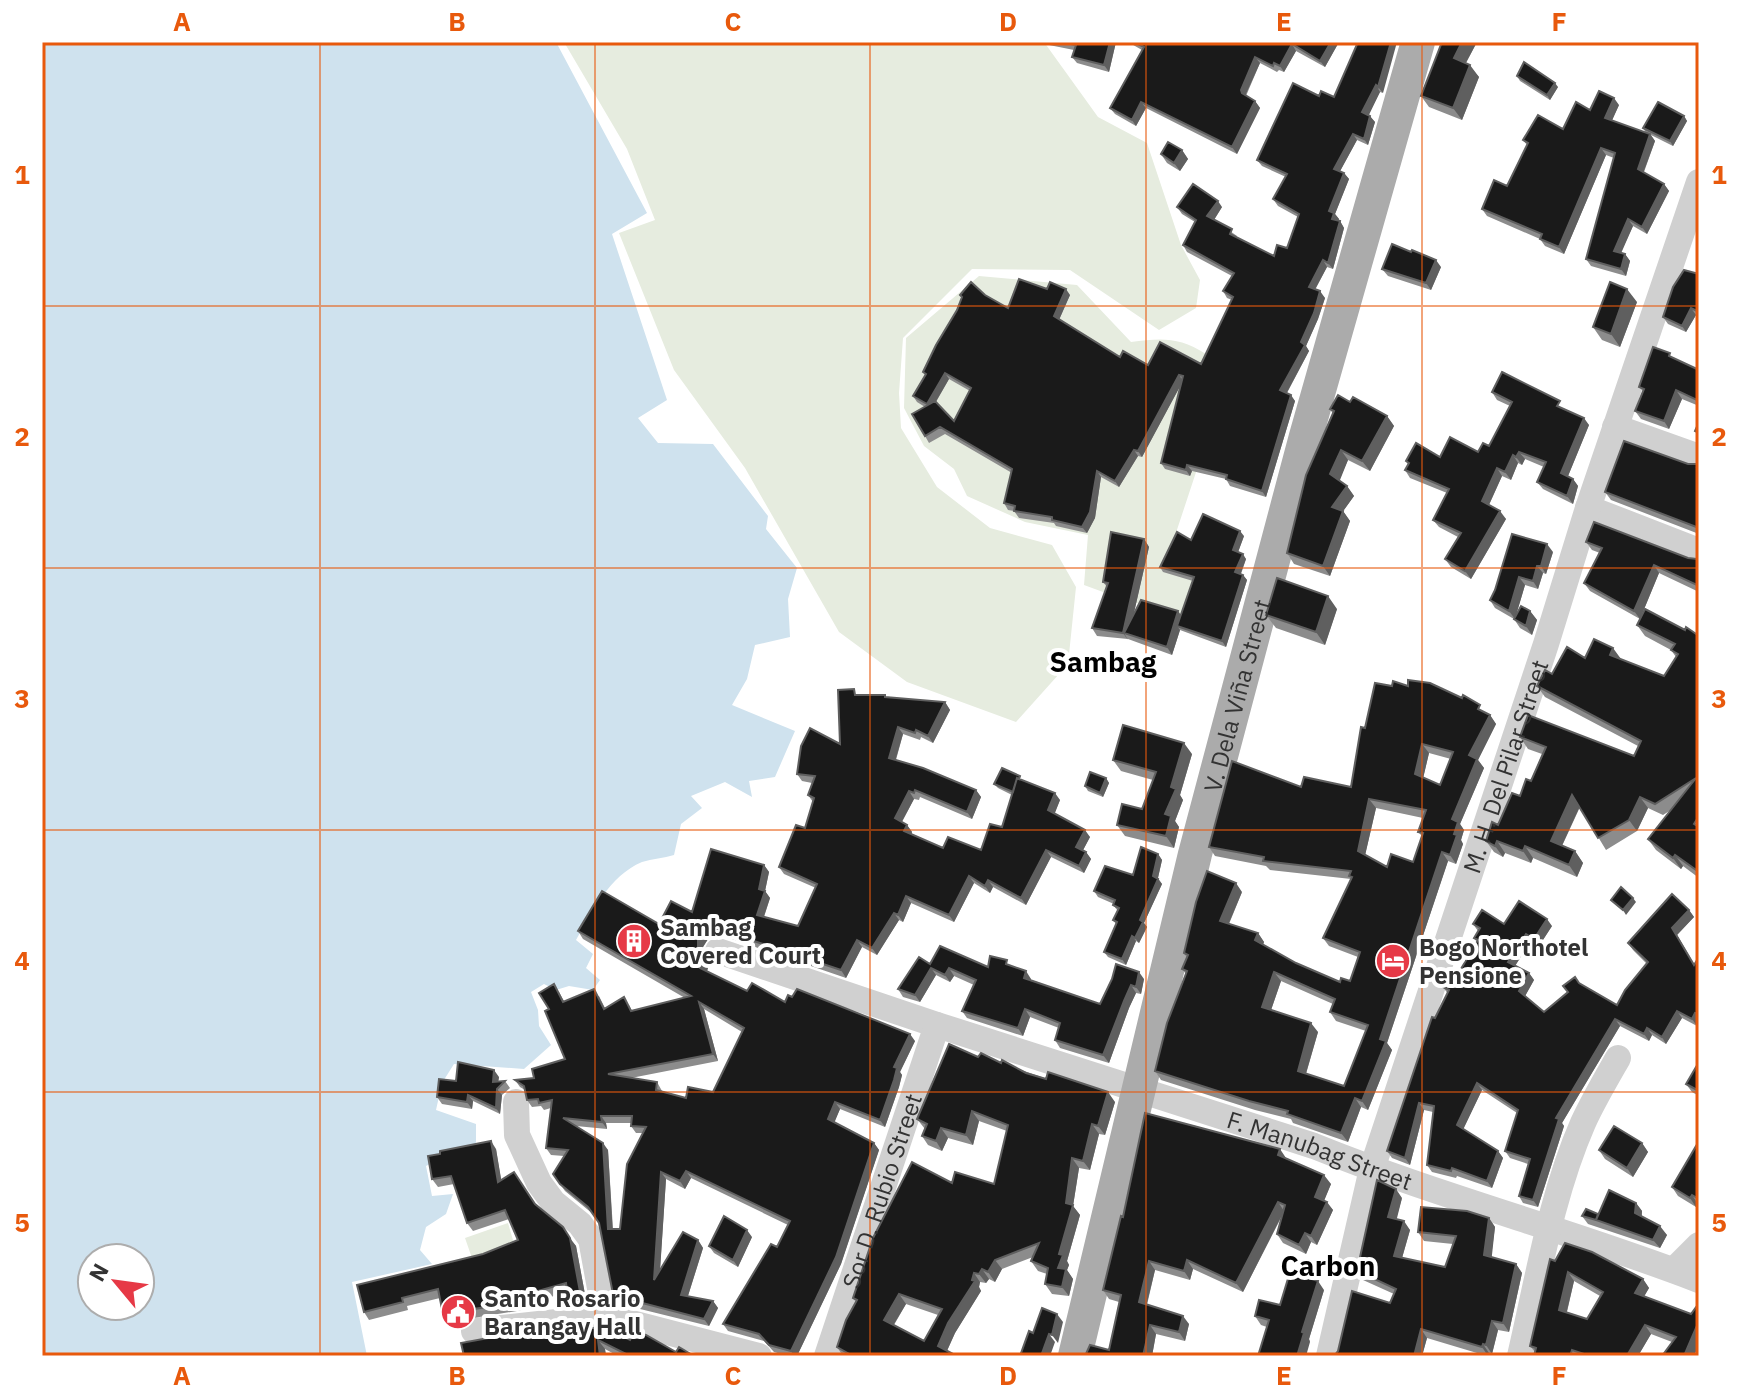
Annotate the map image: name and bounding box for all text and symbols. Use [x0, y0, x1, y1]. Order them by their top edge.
text: A [173, 4, 191, 38]
text: B [448, 4, 466, 38]
text: C [725, 4, 742, 38]
text: D [999, 4, 1017, 38]
text: E [1276, 4, 1292, 38]
text: F [1551, 4, 1567, 38]
text: 1 [14, 157, 30, 191]
text: 1 [1711, 157, 1727, 191]
text: 2 [14, 419, 30, 453]
text: 2 [1711, 419, 1727, 453]
street label: V. Dela Viña Street [1196, 596, 1278, 796]
district label: Sambag [1050, 643, 1157, 680]
street label: M. H. Del Pilar Street [1455, 656, 1556, 877]
text: 3 [14, 681, 30, 715]
text: 3 [1711, 681, 1727, 715]
place label: Sambag Covered Court [660, 911, 821, 971]
building icon: Sambag Covered Court [615, 922, 653, 960]
place label: Bogo Northotel Pensione [1419, 931, 1588, 991]
hotel icon: Bogo Northotel Pensione [1374, 942, 1412, 980]
text: 4 [14, 943, 30, 977]
text: 4 [1711, 943, 1727, 977]
street label: Sor D. Rubio Street [835, 1089, 929, 1292]
street label: F. Manubag Street [1223, 1103, 1417, 1197]
text: 5 [14, 1205, 30, 1239]
text: 5 [1711, 1205, 1727, 1239]
north arrow [76, 1242, 156, 1322]
district label: Carbon [1281, 1247, 1375, 1284]
text: N [82, 1258, 115, 1286]
place label: Santo Rosario Barangay Hall [484, 1282, 642, 1342]
public building icon: Santo Rosario Barangay Hall [439, 1293, 477, 1331]
text: A [173, 1358, 191, 1392]
text: B [448, 1358, 466, 1392]
text: C [725, 1358, 742, 1392]
text: D [999, 1358, 1017, 1392]
text: E [1276, 1358, 1292, 1392]
text: F [1551, 1358, 1567, 1392]

